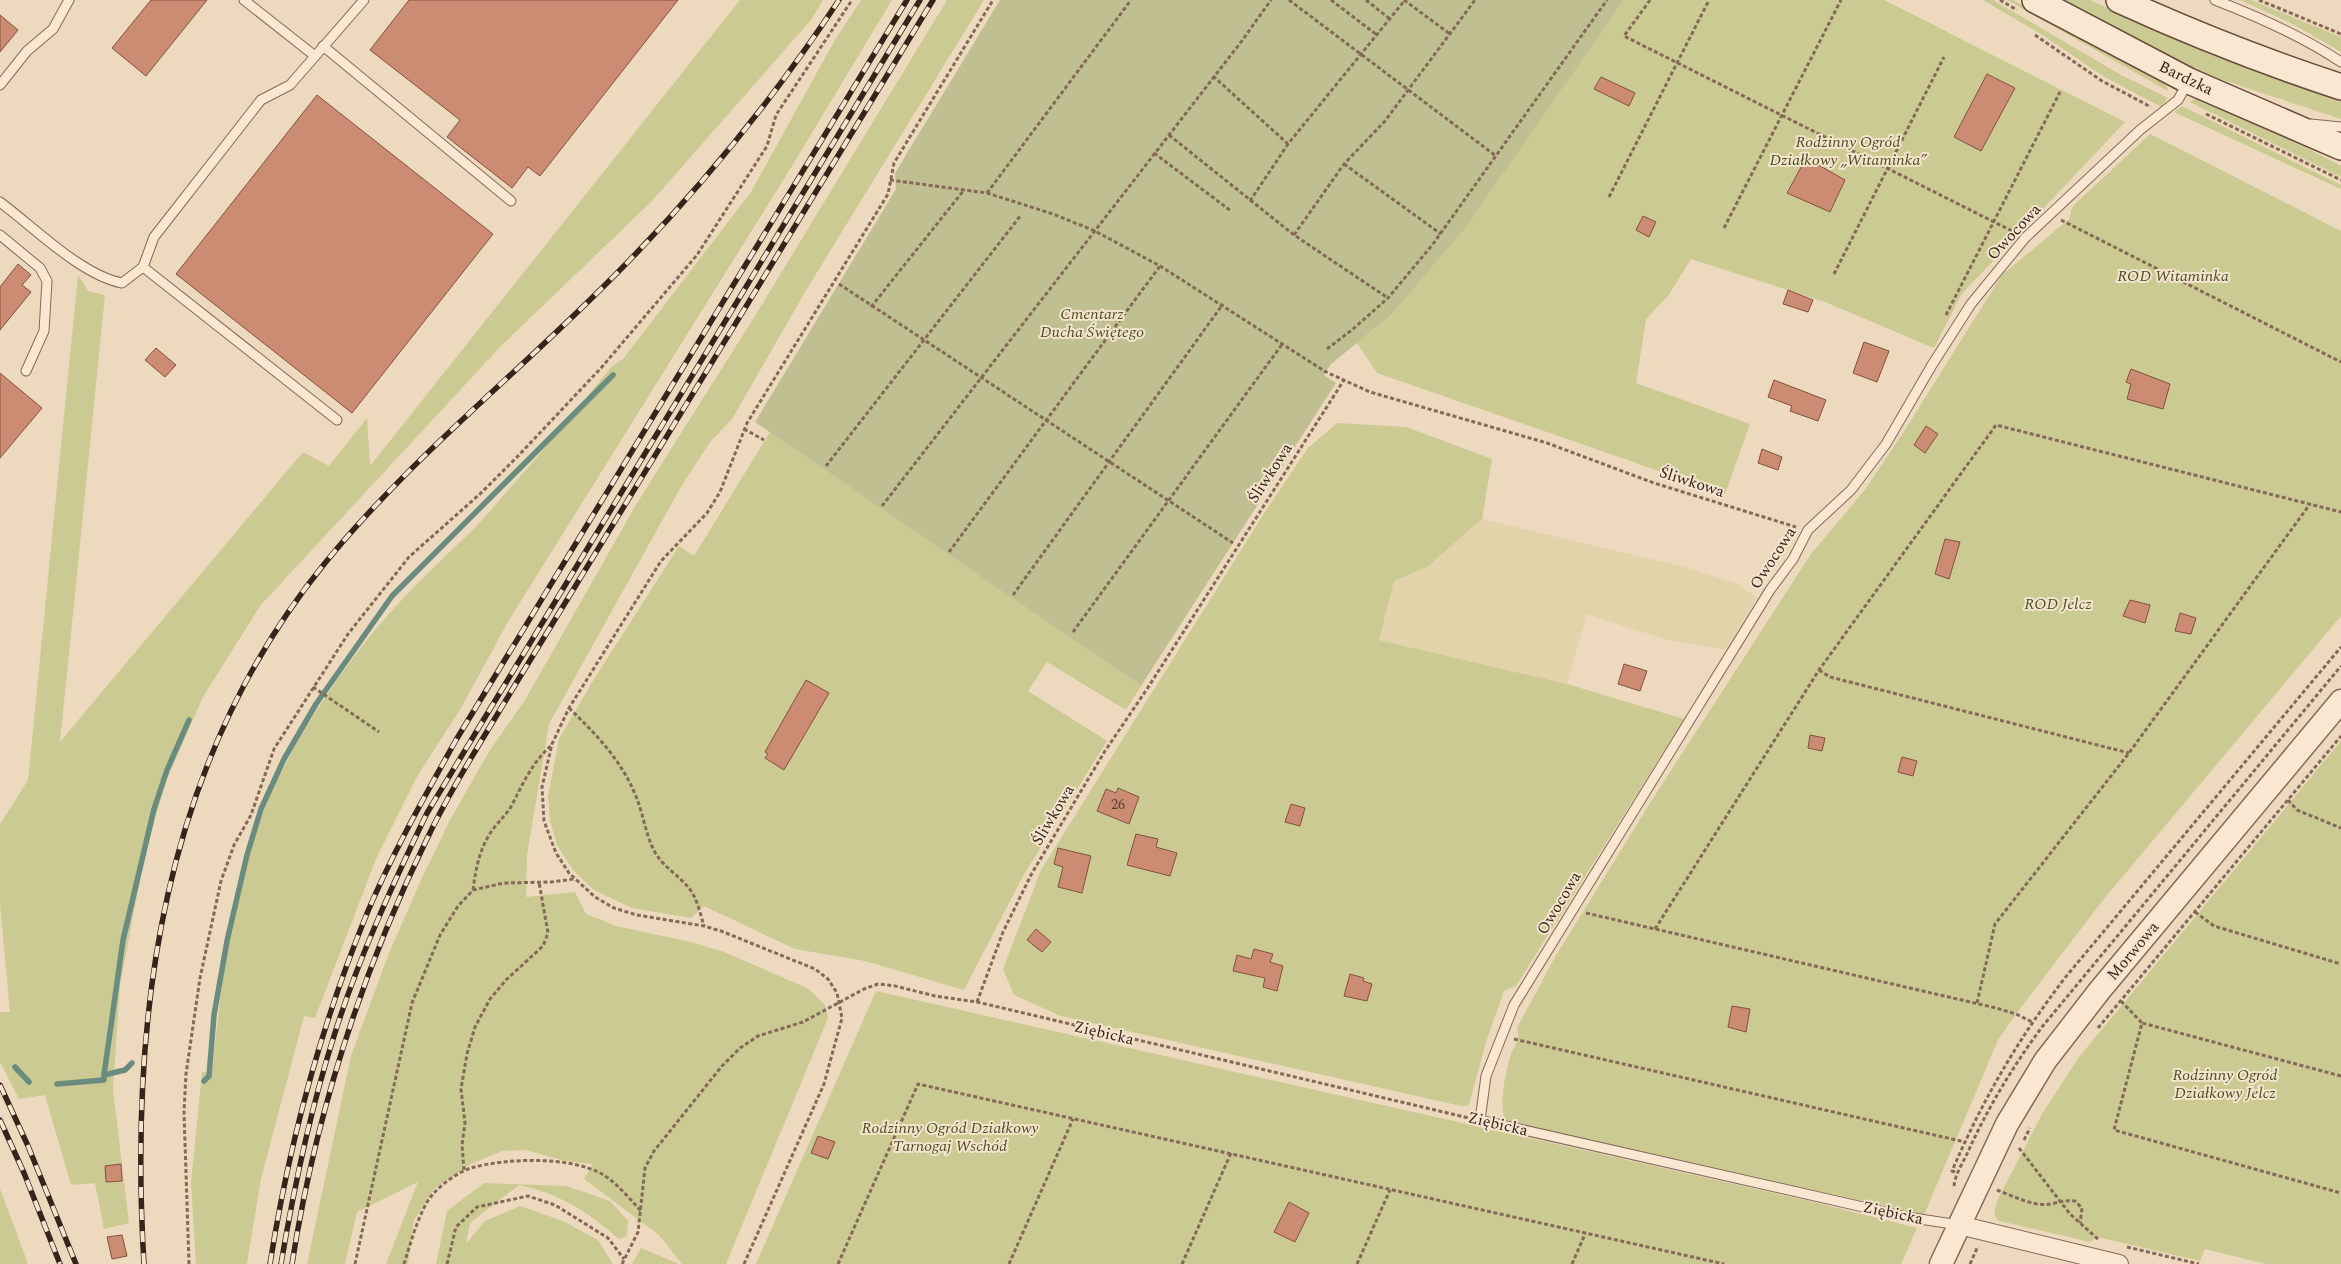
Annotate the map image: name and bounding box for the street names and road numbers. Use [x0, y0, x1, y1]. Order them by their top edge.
street label: Bardzka [2155, 55, 2217, 102]
street label: Owocowa [1981, 198, 2047, 266]
street label: Śliwkowa [1242, 438, 1299, 508]
street label: Śliwkowa [1656, 460, 1728, 504]
street label: Owocowa [1744, 522, 1802, 594]
street label: Śliwkowa [1025, 780, 1081, 850]
street label: Owocowa [1531, 867, 1587, 939]
street label: Morwowa [2101, 916, 2165, 986]
street label: Ziębicka [1071, 1014, 1137, 1052]
street label: Ziębicka [1465, 1105, 1531, 1143]
street label: Ziębicka [1861, 1195, 1926, 1231]

